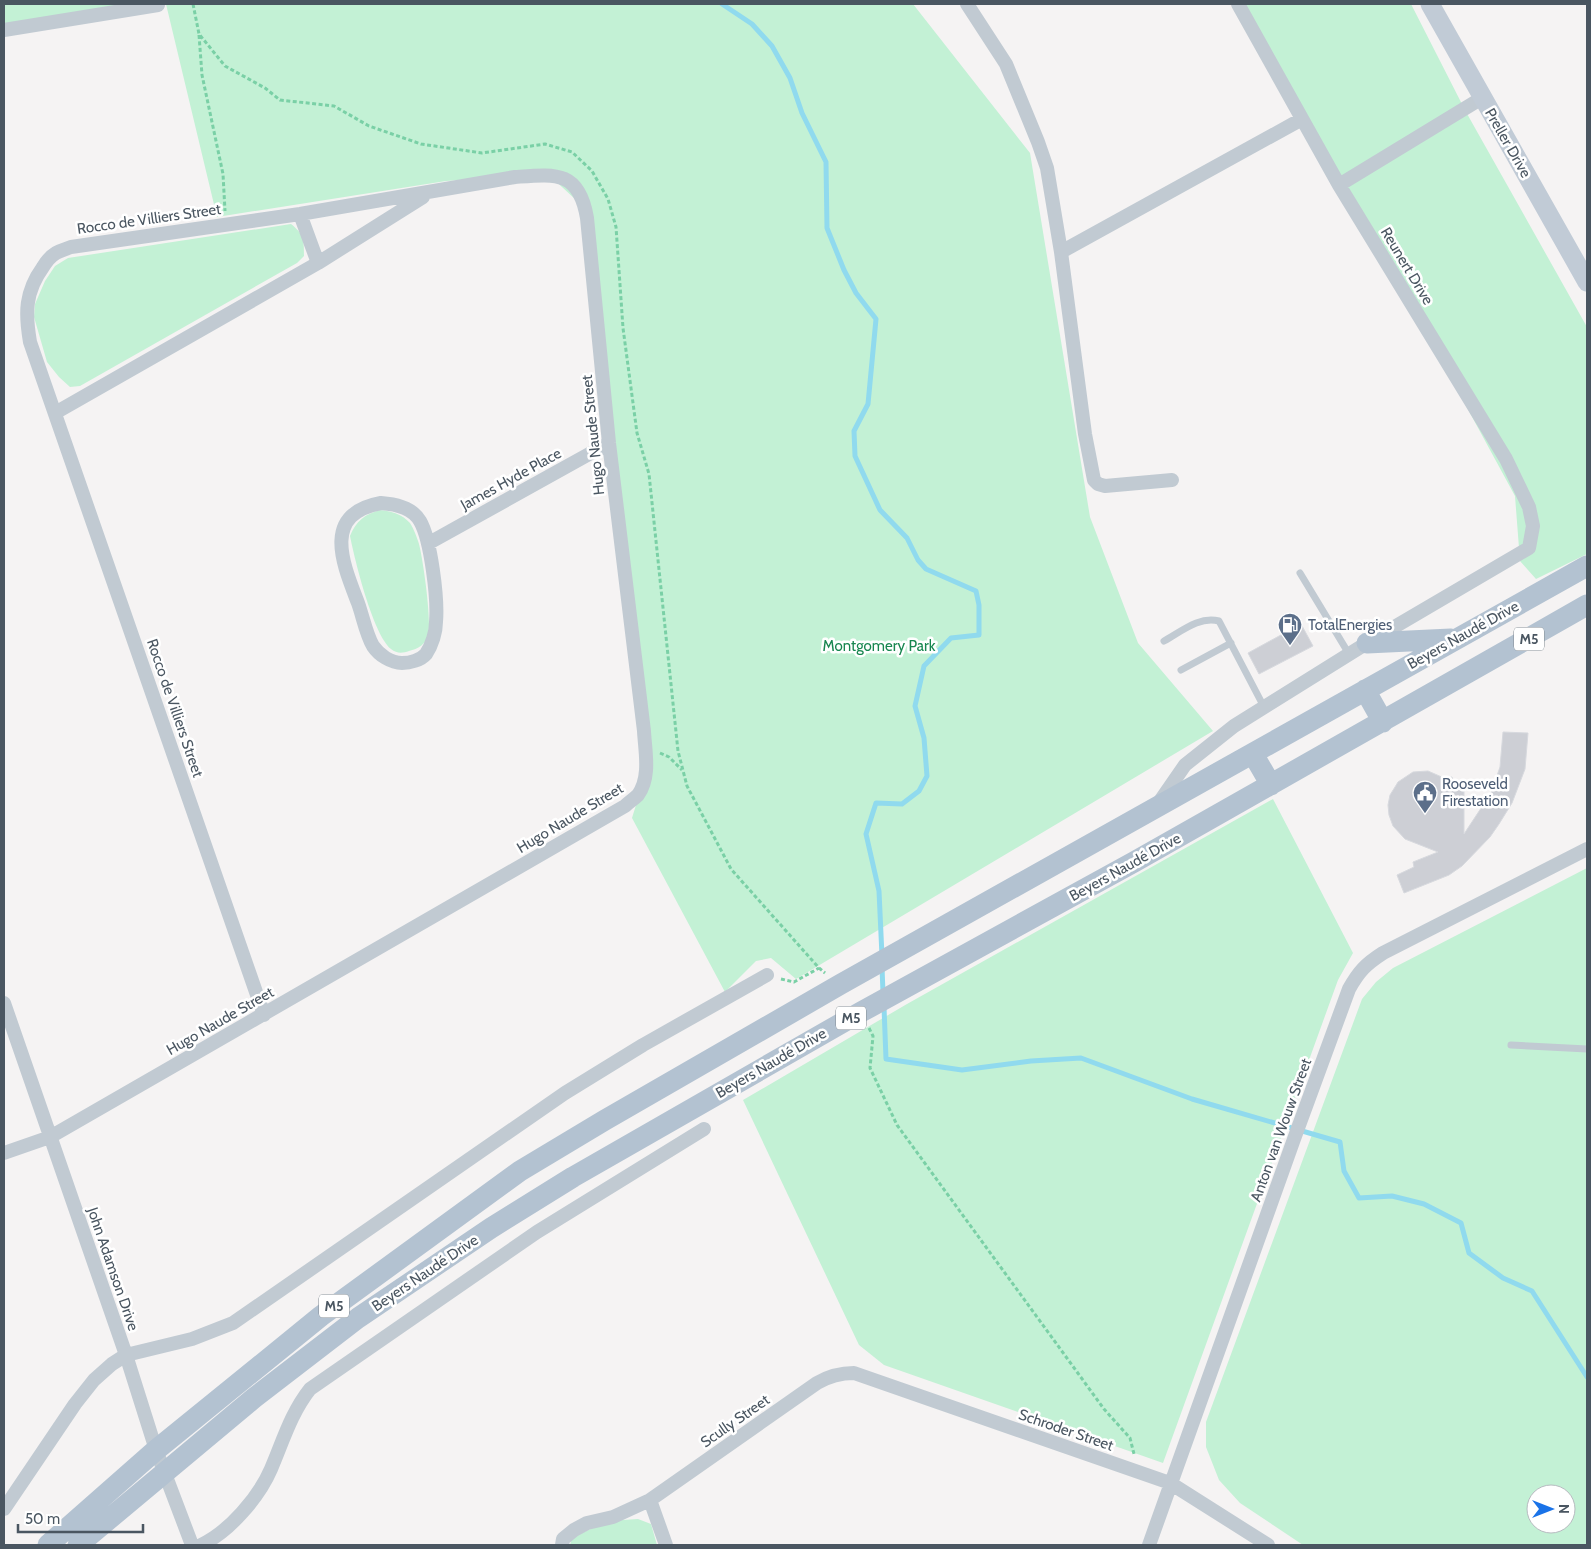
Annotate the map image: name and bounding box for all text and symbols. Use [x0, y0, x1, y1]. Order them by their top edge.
street label: Preller Drive [1481, 105, 1535, 181]
street label: Rocco de Villiers Street [76, 200, 222, 238]
street label: Reunert Drive [1377, 224, 1437, 308]
street label: Hugo Naude Street [578, 374, 608, 496]
street label: James Hyde Place [457, 444, 565, 515]
street label: Beyers Naudé Drive [1404, 597, 1522, 673]
fuel station icon: TotalEnergies [1277, 612, 1303, 646]
place label: TotalEnergies [1308, 616, 1392, 634]
road number: M5 [1514, 628, 1544, 650]
street label: Rocco de Villiers Street [143, 636, 207, 780]
park label: Montgomery Park [823, 637, 936, 655]
place label: Rooseveld Firestation [1442, 775, 1508, 810]
street label: Hugo Naude Street [514, 779, 626, 857]
public building icon: Rooseveld Firestation [1412, 780, 1438, 814]
street label: Beyers Naudé Drive [1066, 829, 1184, 905]
street label: Hugo Naude Street [163, 983, 277, 1059]
road number: M5 [836, 1006, 866, 1030]
street label: Beyers Naudé Drive [713, 1024, 830, 1102]
street label: Anton van Wouw Street [1247, 1056, 1315, 1204]
street label: John Adamson Drive [83, 1204, 143, 1333]
street label: Beyers Naudé Drive [368, 1231, 482, 1315]
road number: M5 [319, 1294, 349, 1318]
street label: Scully Street [697, 1391, 773, 1451]
street label: Schroder Street [1016, 1405, 1116, 1455]
north arrow [1526, 1484, 1576, 1534]
scale bar [18, 1502, 142, 1534]
text: N [1555, 1504, 1573, 1514]
text: 50 m [25, 1510, 60, 1528]

